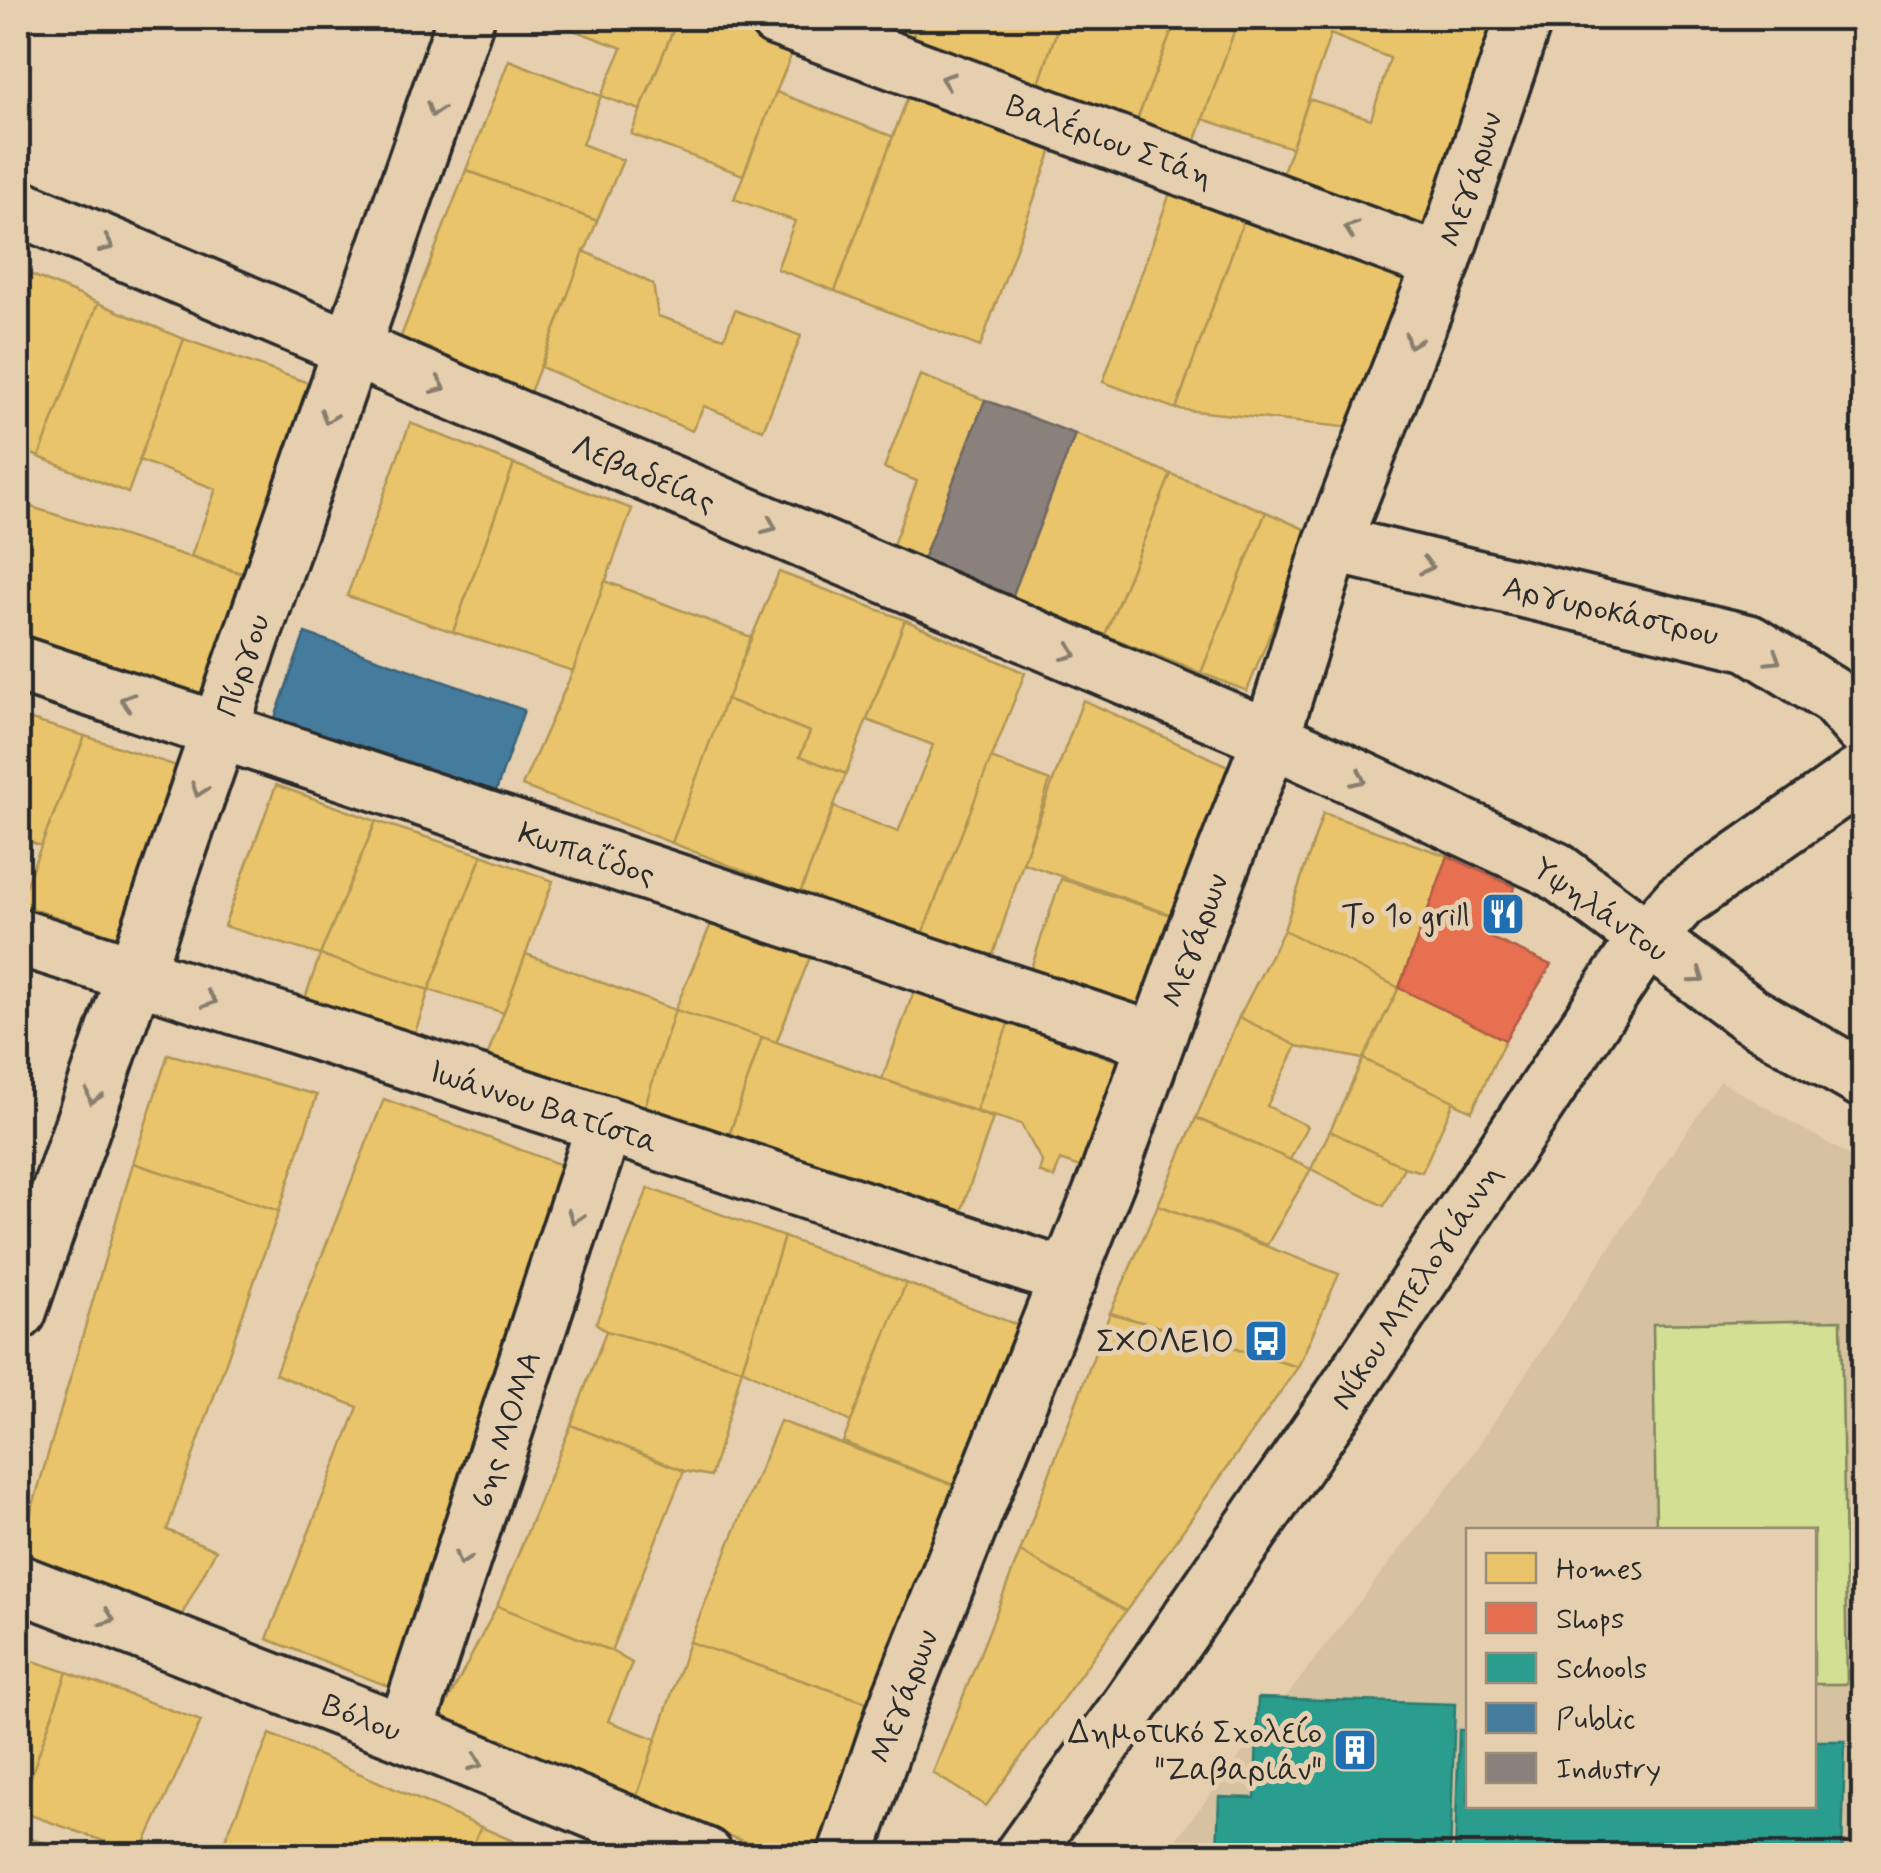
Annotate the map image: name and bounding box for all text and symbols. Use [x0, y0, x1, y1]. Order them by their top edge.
one-way arrow [940, 71, 957, 92]
street label: Βαλέριου Στάη [1000, 84, 1219, 199]
one-way arrow [425, 100, 446, 117]
street label: Μεγάρων [1430, 107, 1514, 253]
one-way arrow [1343, 220, 1360, 241]
one-way arrow [97, 234, 115, 254]
one-way arrow [1403, 331, 1423, 349]
one-way arrow [429, 374, 447, 394]
one-way arrow [319, 407, 339, 424]
street label: Λεβαδείας [565, 426, 722, 524]
one-way arrow [760, 514, 778, 534]
one-way arrow [1418, 555, 1435, 576]
street label: Αργυροκάστρου [1499, 567, 1723, 657]
street label: Πύργου [207, 609, 281, 723]
one-way arrow [1059, 641, 1077, 661]
one-way arrow [1763, 646, 1781, 665]
one-way arrow [119, 692, 136, 712]
one-way arrow [1349, 767, 1367, 787]
one-way arrow [190, 781, 211, 798]
street label: Κωπαΐδος [512, 813, 660, 897]
street label: Υψηλάντου [1523, 848, 1676, 973]
street label: Μεγάρων [1152, 868, 1240, 1014]
restaurant icon: Το 1ο grill [1480, 891, 1526, 937]
place label: Το 1ο grill [1342, 895, 1470, 937]
one-way arrow [1687, 965, 1706, 983]
one-way arrow [201, 989, 218, 1009]
street label: Ιωάννου Βατίστα [423, 1051, 663, 1165]
one-way arrow [84, 1088, 104, 1105]
street label: Νίκου Μπελογιάννη [1321, 1156, 1512, 1418]
one-way arrow [566, 1208, 586, 1225]
bus stop icon: ΣΧΟΛΕΙΟ [1243, 1318, 1289, 1364]
place label: ΣΧΟΛΕΙΟ [1096, 1322, 1234, 1364]
street label: 6ης ΜΟΜΑ [462, 1346, 552, 1513]
legend [1466, 1528, 1816, 1808]
one-way arrow [454, 1550, 474, 1567]
text: Homes [1556, 1550, 1642, 1589]
text: Shops [1556, 1600, 1624, 1639]
one-way arrow [99, 1607, 116, 1627]
street label: Μεγάρων [860, 1624, 950, 1770]
text: Schools [1556, 1650, 1647, 1689]
street label: Βόλου [316, 1685, 407, 1753]
text: Public [1556, 1700, 1636, 1739]
place label: Δημοτικό Σχολείο "Ζαβαριάν" [1068, 1713, 1322, 1792]
building icon: Δημοτικό Σχολείο "Ζαβαριάν" [1332, 1727, 1378, 1773]
text: Industry [1556, 1750, 1661, 1789]
one-way arrow [466, 1751, 484, 1771]

